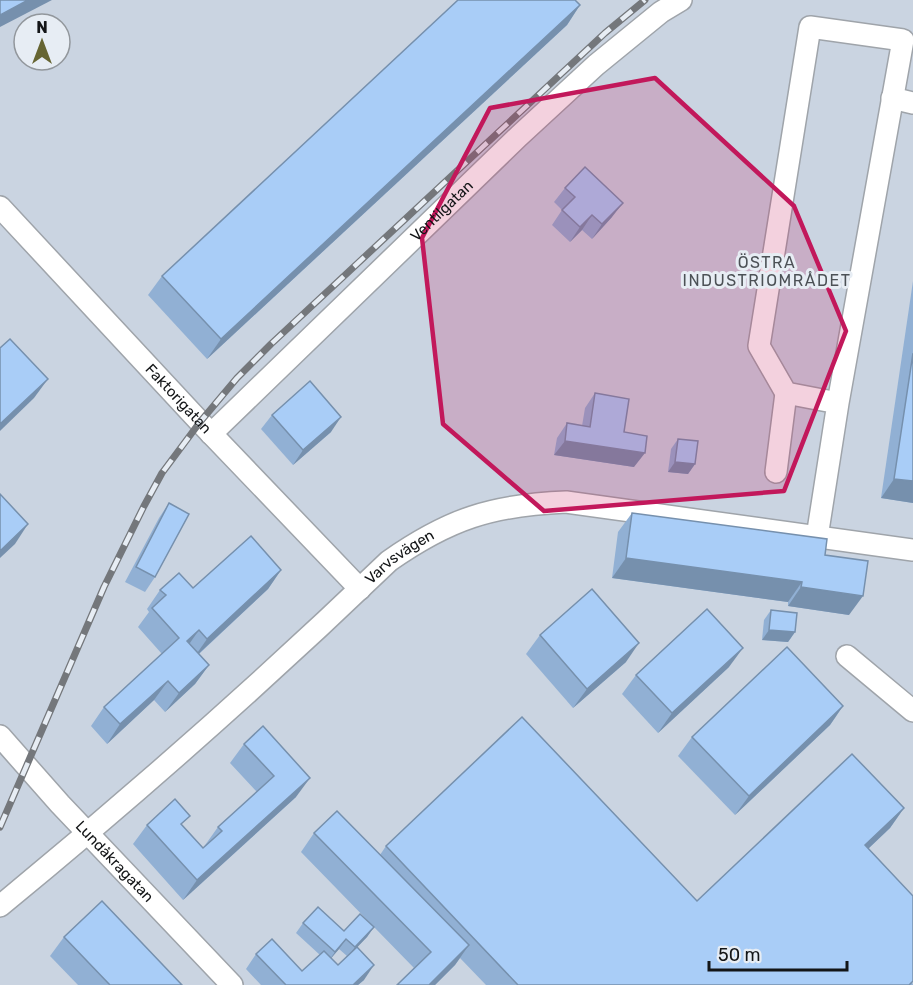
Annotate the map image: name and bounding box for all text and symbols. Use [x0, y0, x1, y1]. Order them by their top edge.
north arrow [12, 12, 72, 72]
text: N [36, 18, 48, 37]
street label: Ventilgatan [407, 176, 477, 245]
district label: ÖSTRA INDUSTRIOMRÅDET [683, 253, 851, 290]
street label: Faktorigatan [142, 360, 215, 437]
street label: Varvsvägen [361, 526, 437, 588]
street label: Lundåkragatan [72, 817, 158, 906]
scale bar [709, 934, 847, 972]
text: 50 m [718, 944, 761, 966]

